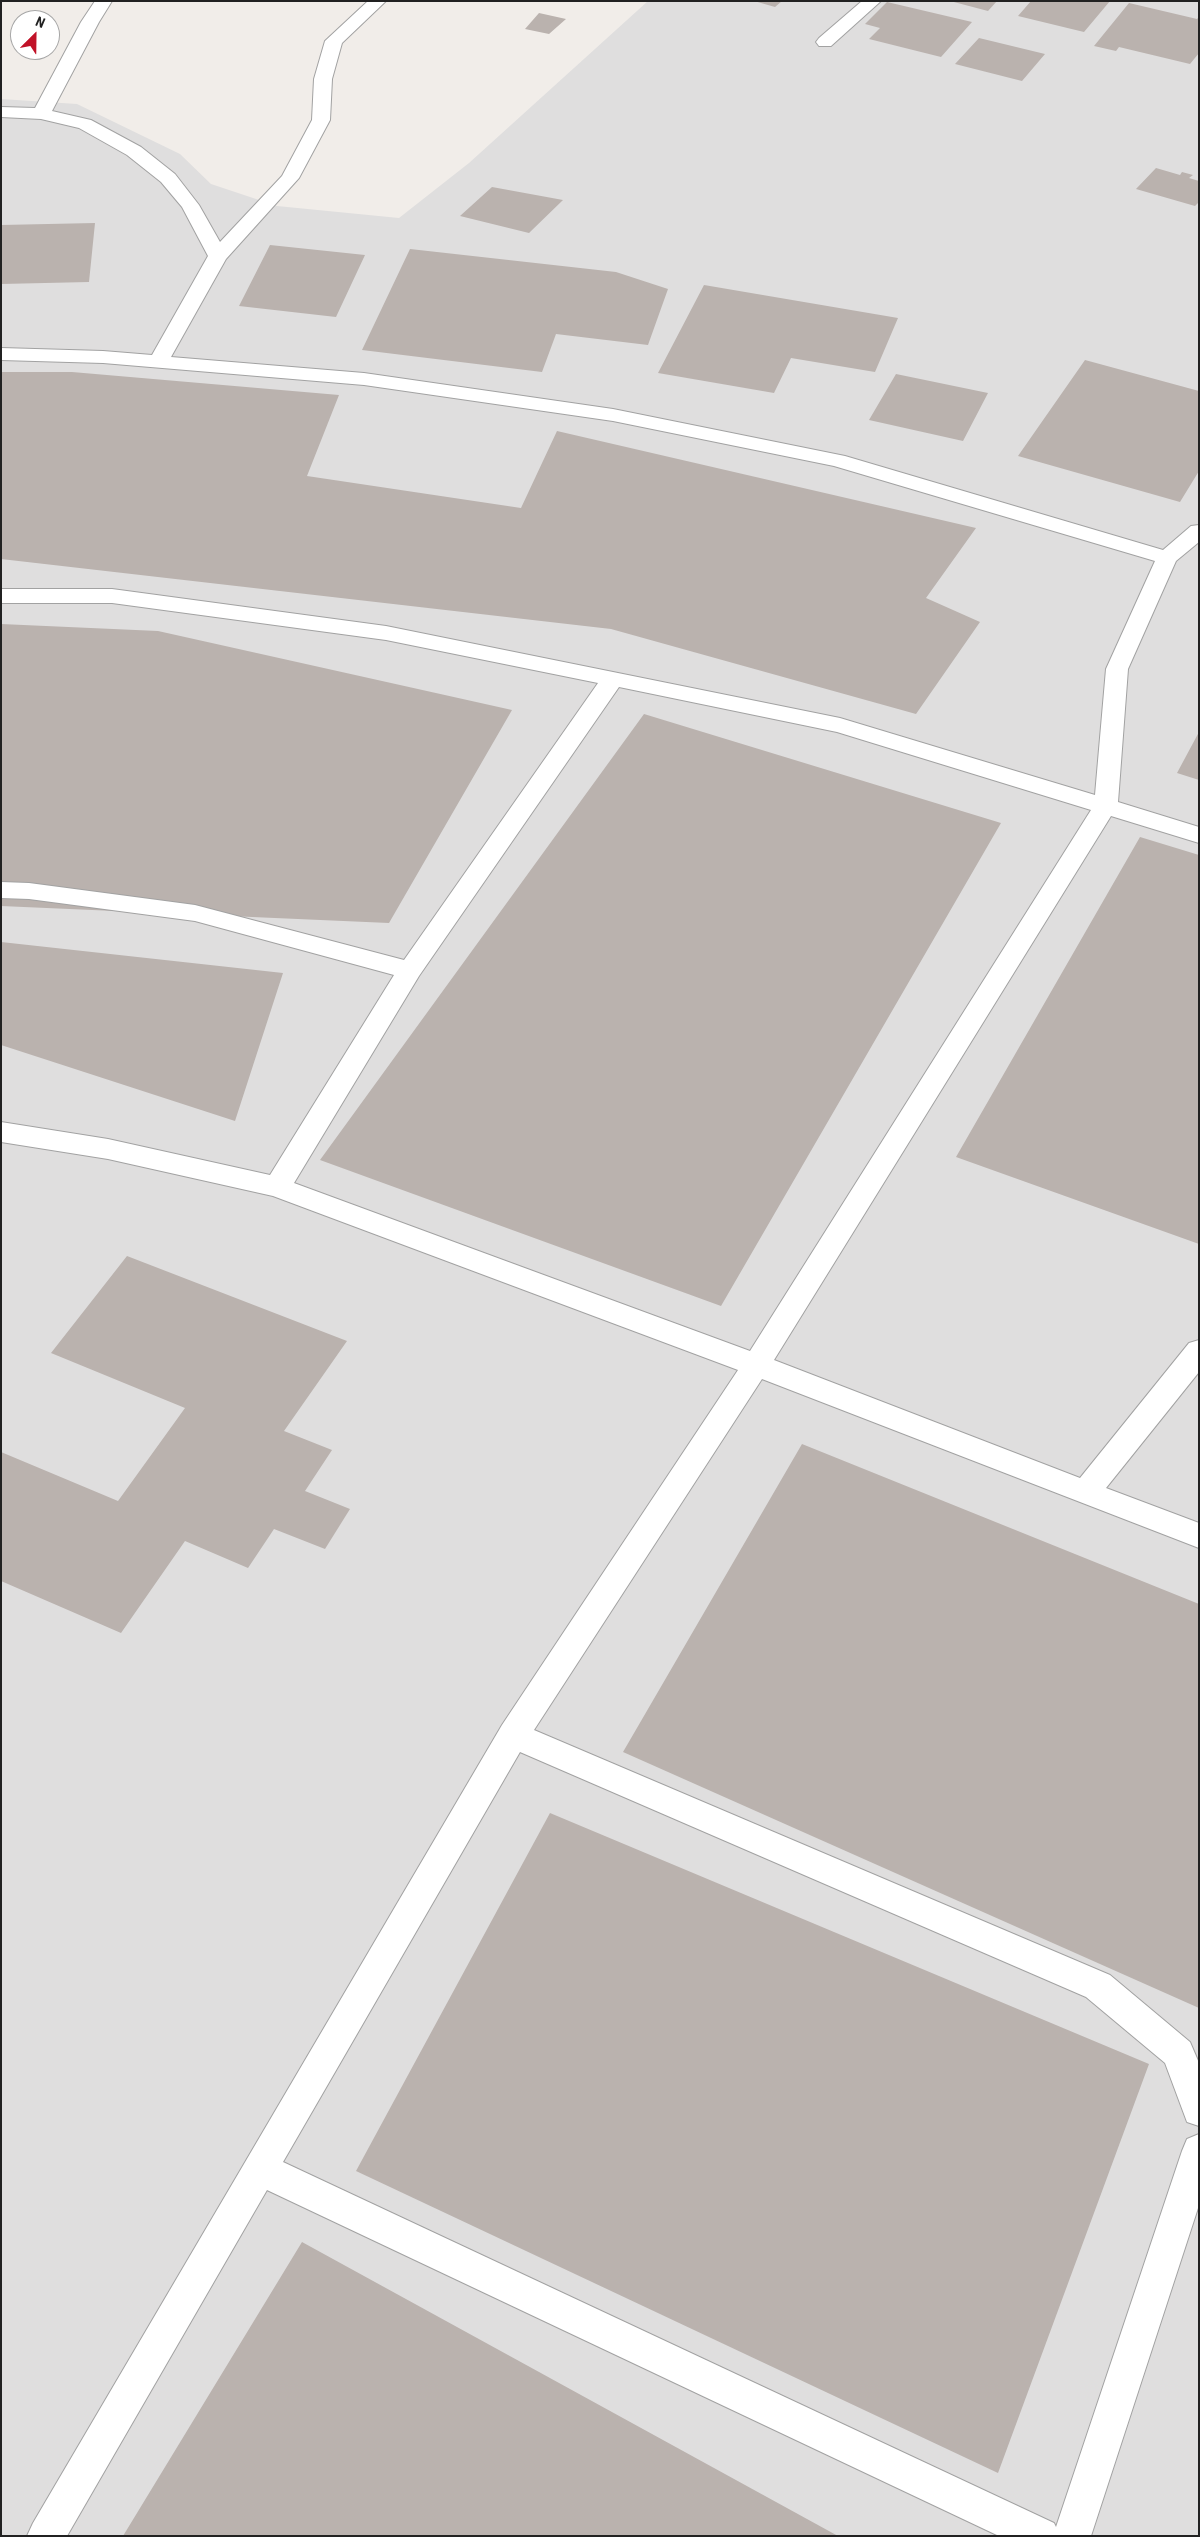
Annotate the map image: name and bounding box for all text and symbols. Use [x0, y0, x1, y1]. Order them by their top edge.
north arrow [10, 10, 60, 60]
text: N [33, 13, 48, 31]

